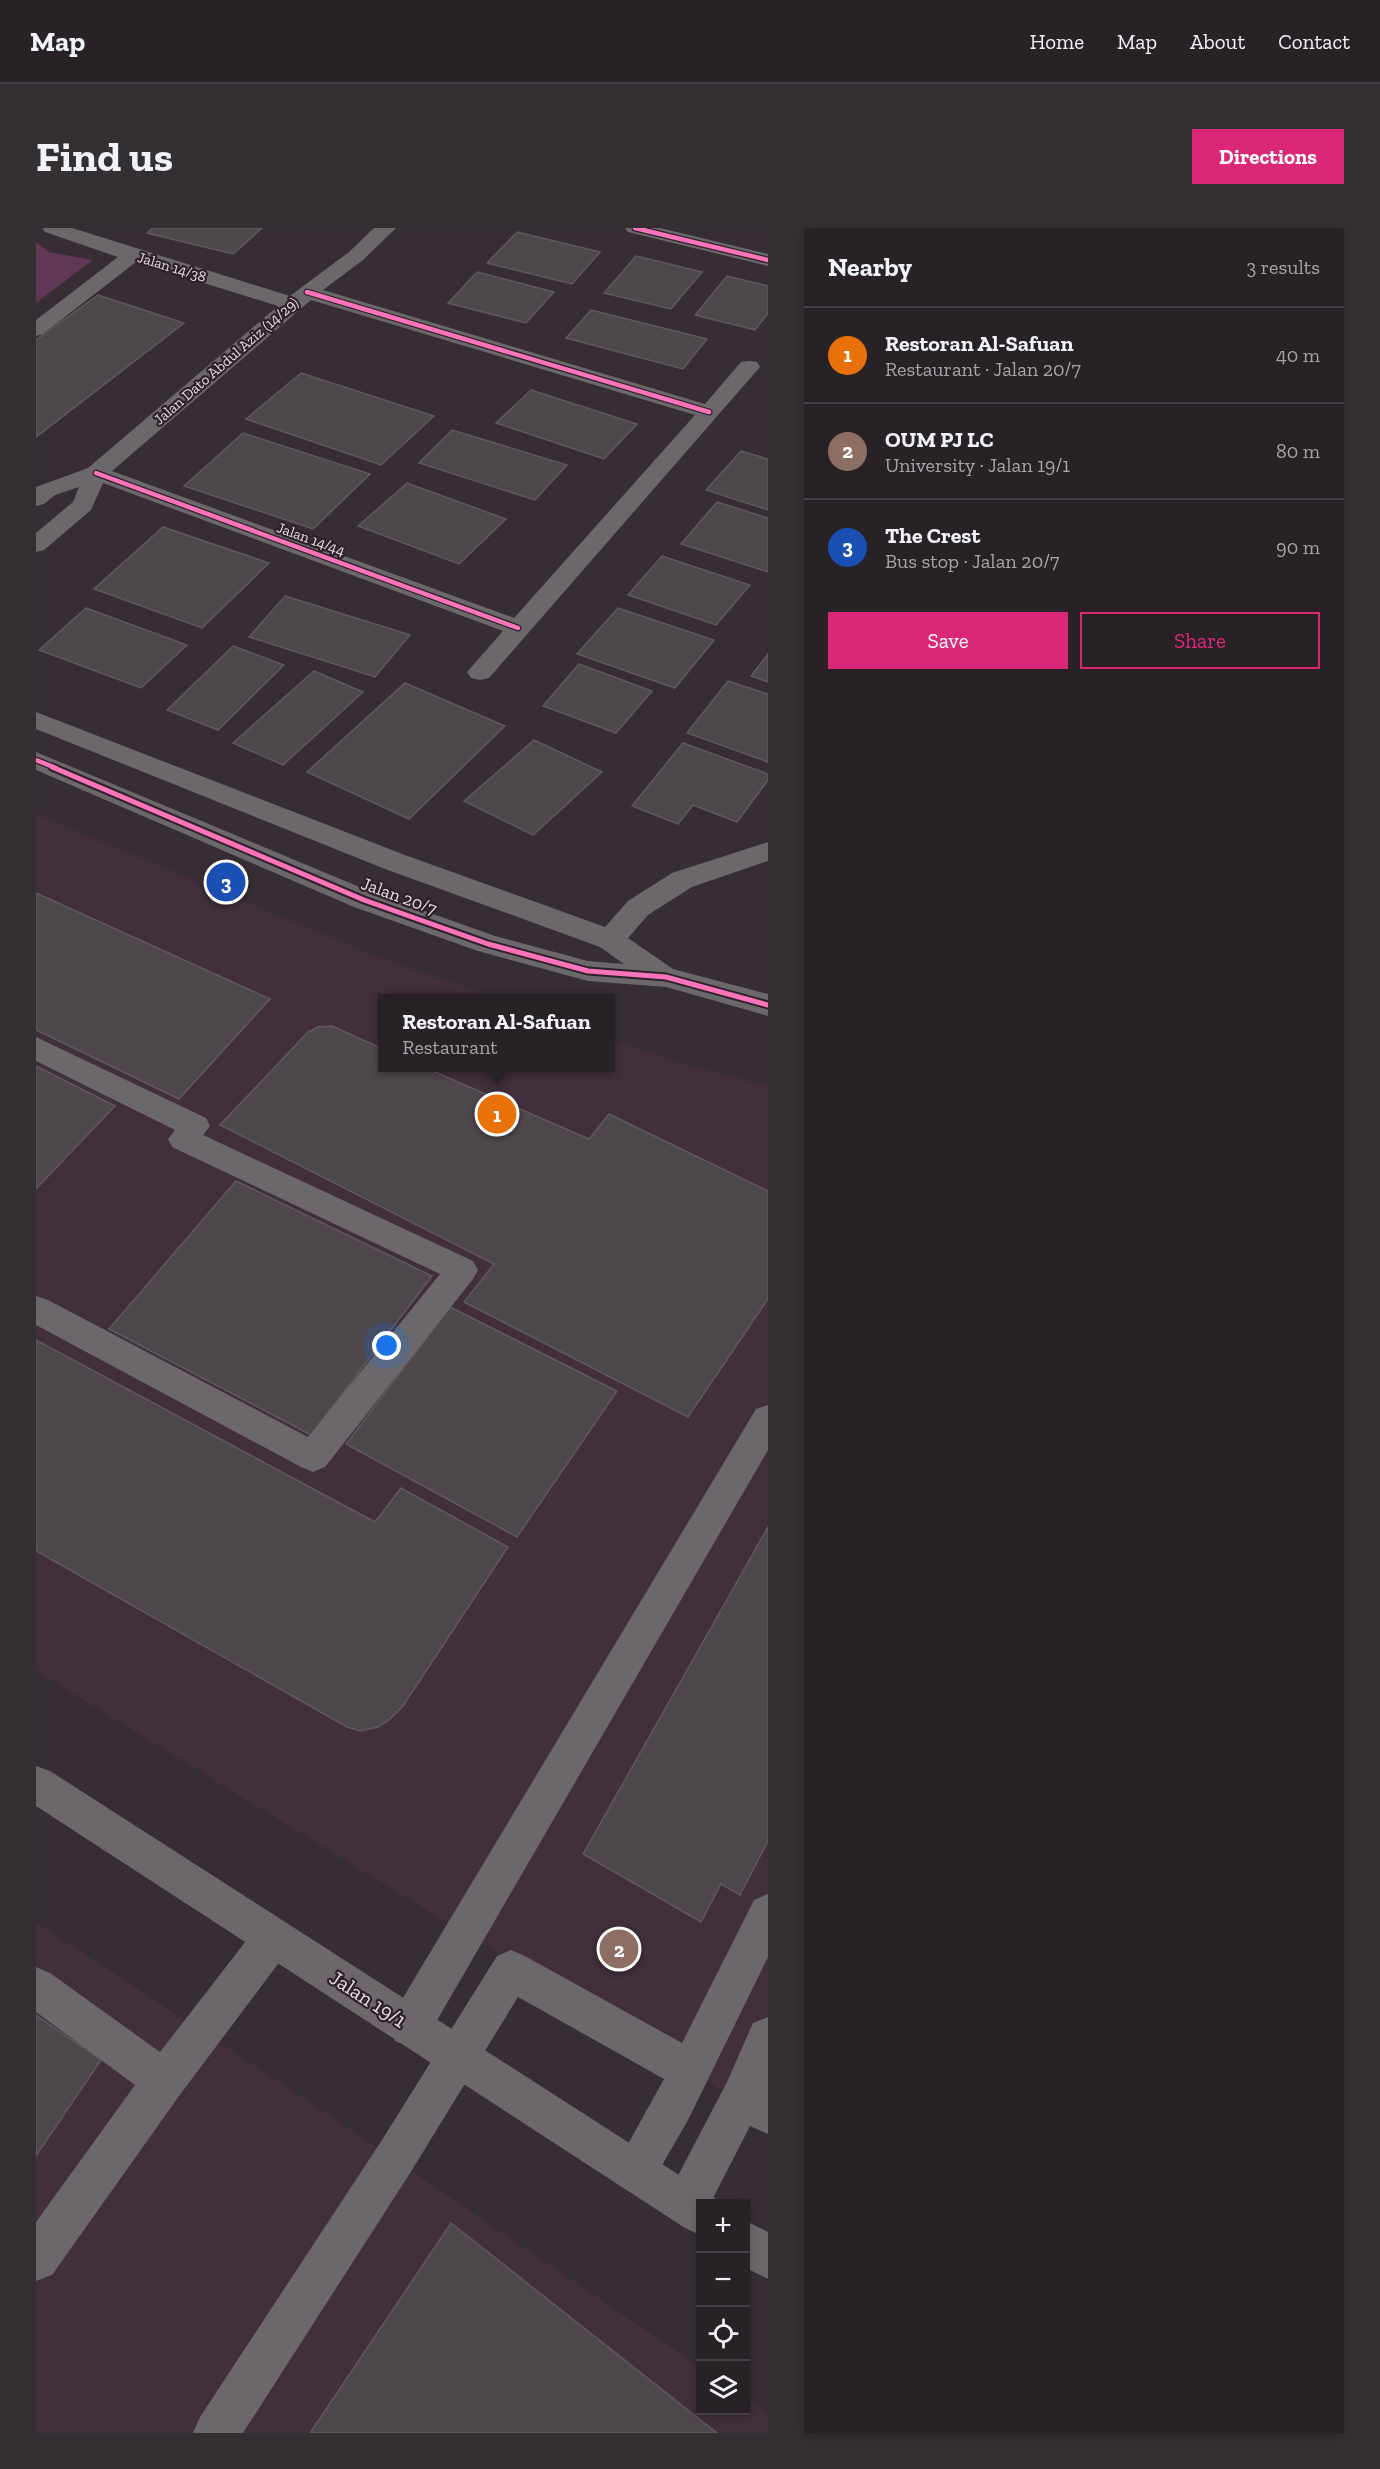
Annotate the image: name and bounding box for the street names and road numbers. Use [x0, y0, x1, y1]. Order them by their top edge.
street label: Jalan 14/38 [135, 248, 209, 286]
street label: Jalan Dato Abdul Aziz (14/29) [150, 293, 302, 429]
street label: Jalan 14/44 [274, 518, 348, 560]
street label: Jalan 20/7 [358, 872, 440, 920]
street label: Jalan 19/1 [325, 1965, 411, 2033]

